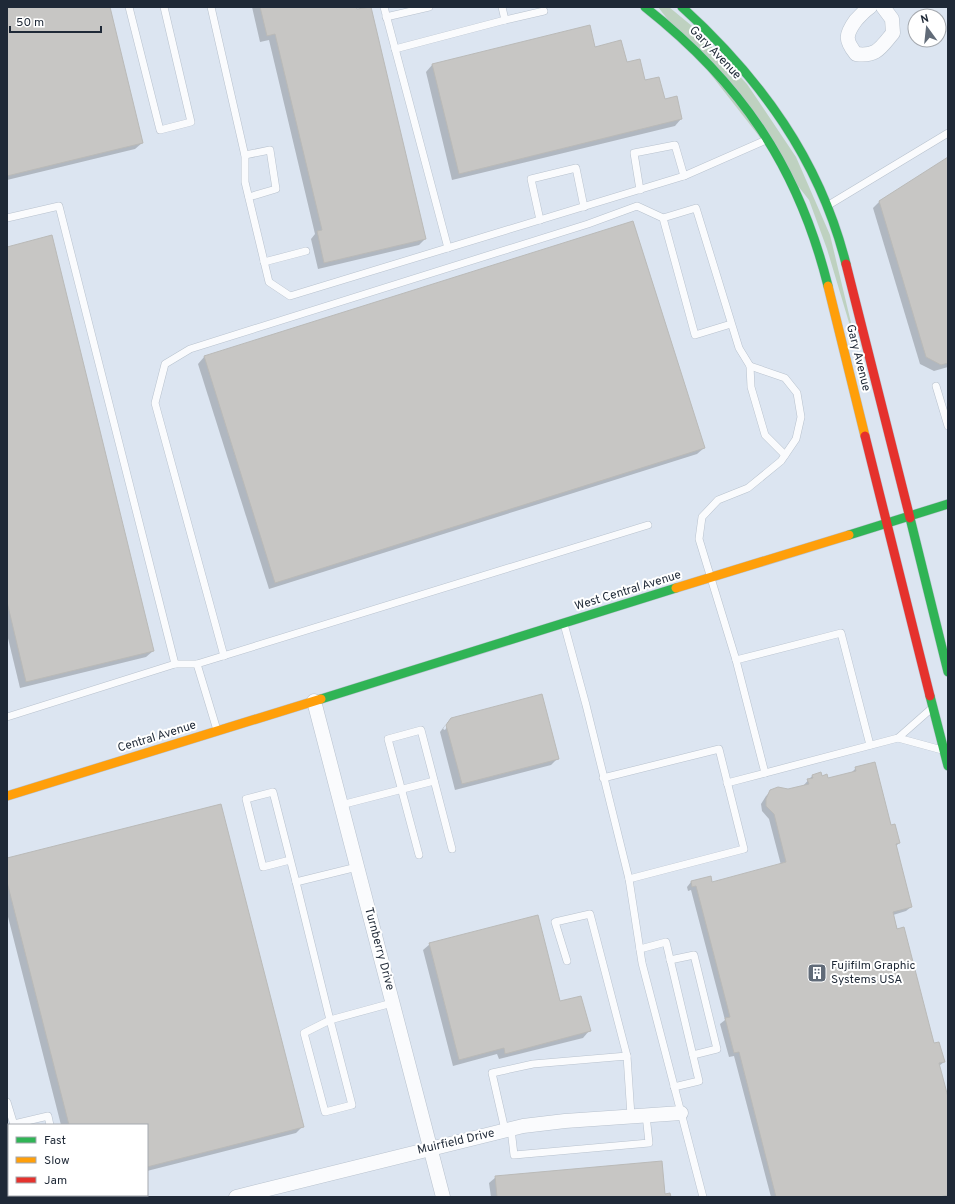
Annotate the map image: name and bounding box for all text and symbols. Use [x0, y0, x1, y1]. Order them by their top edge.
scale bar [10, 8, 101, 34]
north arrow [907, 8, 947, 48]
text: N [919, 12, 930, 27]
text: 50 m [16, 15, 44, 31]
street label: Gary Avenue [686, 23, 744, 83]
street label: Gary Avenue [842, 323, 874, 393]
street label: West Central Avenue [573, 567, 683, 615]
street label: Central Avenue [116, 717, 198, 757]
street label: Turnberry Drive [360, 906, 398, 992]
place label: Fujifilm Graphic Systems USA [831, 958, 916, 988]
building icon: Fujifilm Graphic Systems USA [806, 962, 828, 984]
legend [8, 1124, 148, 1196]
street label: Muirfield Drive [416, 1125, 496, 1159]
text: Fast [44, 1133, 66, 1149]
text: Slow [44, 1153, 70, 1169]
text: Jam [44, 1173, 67, 1189]

